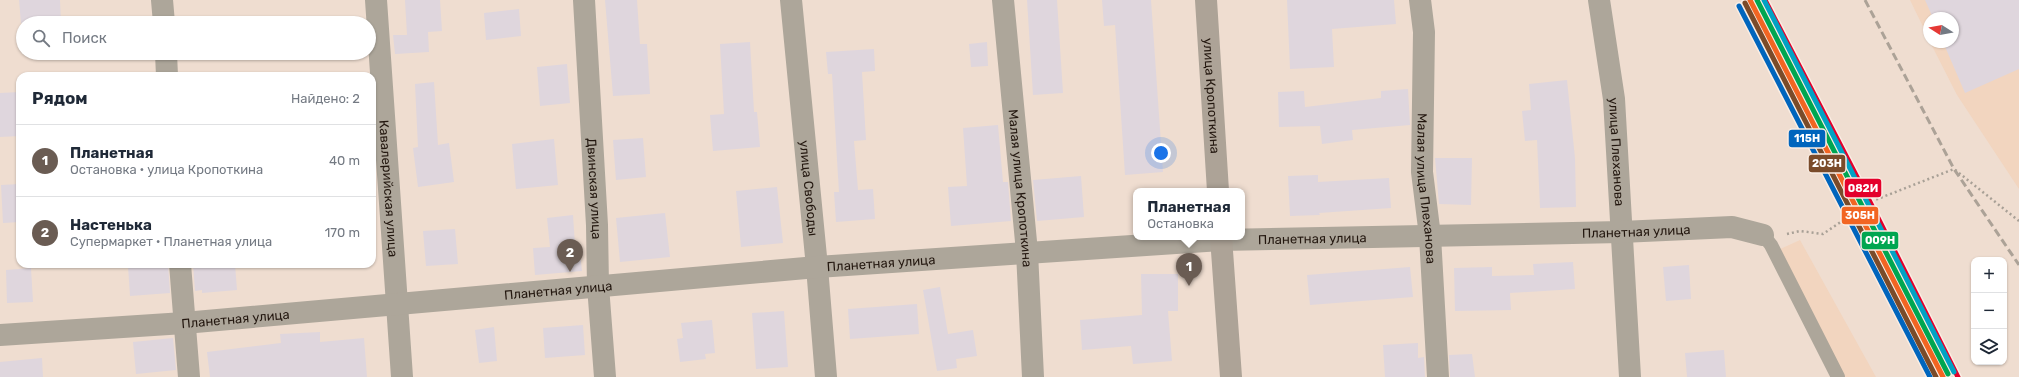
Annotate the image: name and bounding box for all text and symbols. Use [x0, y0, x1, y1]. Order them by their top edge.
north arrow [1923, 12, 1959, 48]
search box [16, 16, 376, 60]
icon: search [30, 27, 52, 49]
text: Поиск [62, 29, 107, 47]
street label: улица Кропоткина [1201, 37, 1223, 154]
text: Рядом [32, 88, 88, 108]
text: Найдено: 2 [291, 91, 360, 106]
street label: улица Плеханова [1606, 97, 1628, 207]
street label: Малая улица Кропоткина [1006, 109, 1035, 267]
street label: Малая улица Плеханова [1414, 113, 1439, 264]
street label: Кавалерийская улица [377, 119, 401, 258]
line badge: 115Н [1788, 129, 1826, 148]
text: 115Н [1794, 132, 1820, 145]
street label: Двинская улица [584, 138, 605, 239]
street label: улица Свободы [797, 140, 821, 237]
your location [1151, 143, 1171, 163]
text: Планетная [70, 144, 154, 162]
text: 1 [42, 153, 48, 168]
text: 40 m [329, 153, 360, 168]
line badge: 203Н [1808, 154, 1846, 173]
text: 203Н [1812, 157, 1842, 170]
text: Остановка · улица Кропоткина [70, 162, 263, 177]
line badge: 082И [1844, 178, 1882, 198]
text: 082И [1848, 182, 1878, 195]
popup [1133, 188, 1245, 240]
text: Планетная [1147, 198, 1231, 216]
line badge: 305Н [1841, 206, 1879, 225]
text: 305Н [1845, 209, 1875, 222]
text: Настенька [70, 216, 152, 234]
text: Остановка [1147, 216, 1214, 231]
street label: Планетная улица [1582, 221, 1691, 240]
text: 2 [41, 225, 49, 240]
text: 170 m [325, 225, 360, 240]
street label: Планетная улица [1258, 230, 1367, 247]
line badge: 009Н [1861, 231, 1899, 250]
text: Супермаркет · Планетная улица [70, 234, 272, 249]
text: 009Н [1865, 234, 1895, 247]
pin: 2 [557, 239, 583, 272]
street label: Планетная улица [826, 252, 936, 274]
pin: 1 [1176, 253, 1202, 286]
map controls [1971, 257, 2007, 365]
button: + [1971, 257, 2007, 293]
street label: Планетная улица [503, 278, 613, 302]
button: − [1971, 293, 2007, 329]
street label: Планетная улица [181, 306, 290, 331]
button: layers [1971, 329, 2007, 365]

